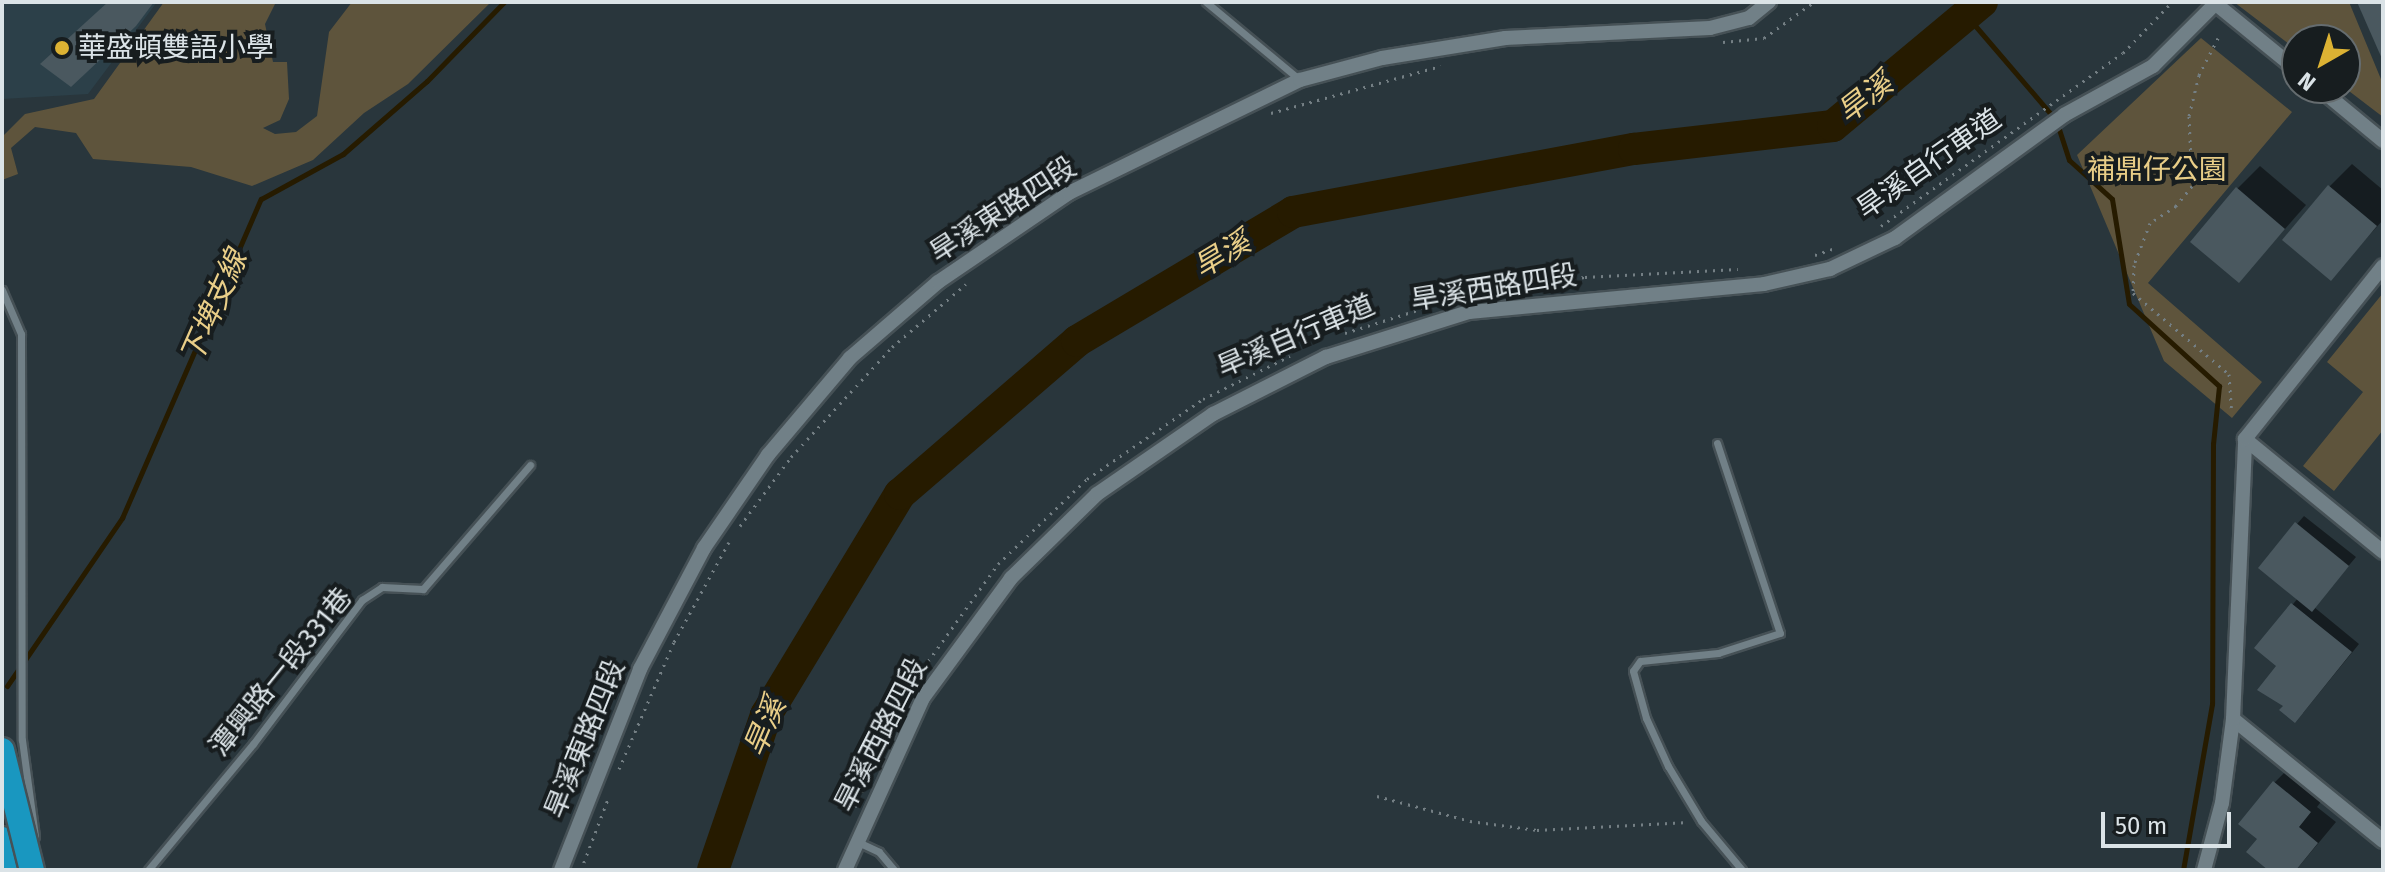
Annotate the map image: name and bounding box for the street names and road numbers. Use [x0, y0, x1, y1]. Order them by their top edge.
street label: 旱溪自行車道 [1851, 102, 2007, 226]
street label: 旱溪東路四段 [923, 150, 1083, 270]
street label: 旱溪西路四段 [1408, 258, 1580, 318]
street label: 旱溪自行車道 [1212, 288, 1380, 384]
street label: 潭興路一段331巷 [203, 581, 359, 763]
street label: 旱溪西路四段 [828, 653, 934, 817]
street label: 旱溪東路四段 [538, 655, 632, 823]

